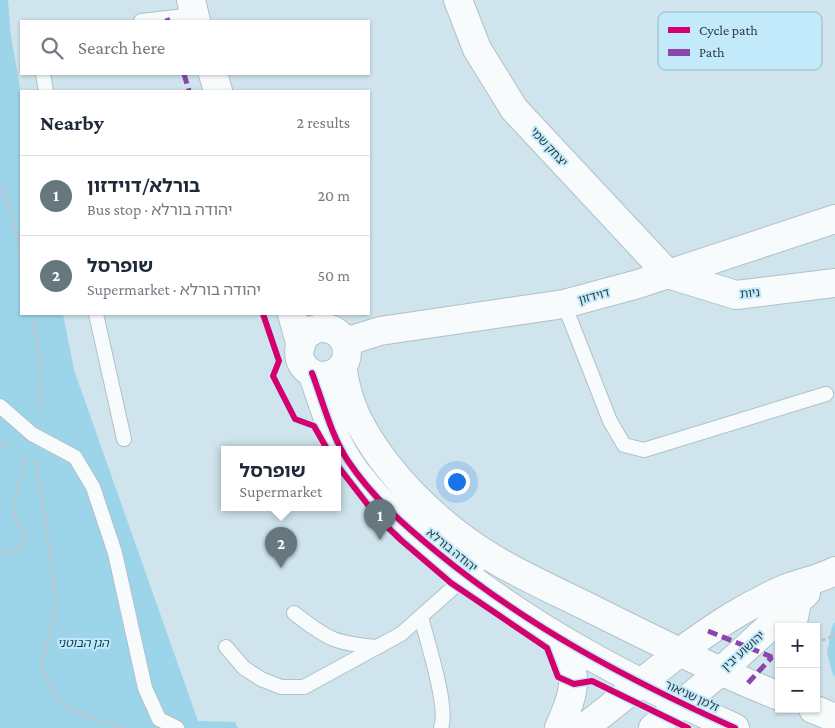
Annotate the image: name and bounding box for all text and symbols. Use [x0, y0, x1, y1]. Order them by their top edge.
legend [658, 12, 822, 70]
search box [20, 20, 370, 75]
text: Cycle path [699, 22, 758, 38]
icon: search [38, 34, 66, 62]
text: Search here [78, 37, 165, 58]
text: Path [699, 44, 725, 60]
text: Nearby [40, 111, 104, 135]
text: 2 results [297, 114, 350, 131]
street label: יצחק שמי [527, 125, 571, 169]
text: בורלא/דוידזון [87, 175, 200, 196]
text: 1 [53, 187, 59, 204]
text: 20 m [317, 187, 350, 204]
text: Bus stop · יהודה בורלא [87, 201, 232, 218]
text: שופרסל [87, 255, 153, 276]
text: 2 [52, 267, 60, 284]
text: 50 m [318, 267, 350, 284]
text: Supermarket · יהודה בורלא [87, 281, 261, 298]
street label: דוידזון [577, 285, 612, 307]
street label: ניות [739, 285, 761, 301]
popup [221, 446, 341, 511]
text: שופרסל [240, 460, 306, 481]
your location [444, 469, 470, 495]
text: Supermarket [240, 483, 322, 500]
pin: 1 [364, 499, 396, 540]
street label: יהודה בורלא [424, 525, 480, 575]
pin: 2 [265, 527, 297, 568]
map controls [775, 623, 820, 713]
button: + [775, 623, 820, 668]
street label: יהושוע יבין [719, 628, 767, 674]
park label: הגן הבוטני [57, 636, 110, 650]
button: − [775, 668, 820, 713]
street label: זלמן שניאור [663, 677, 721, 715]

